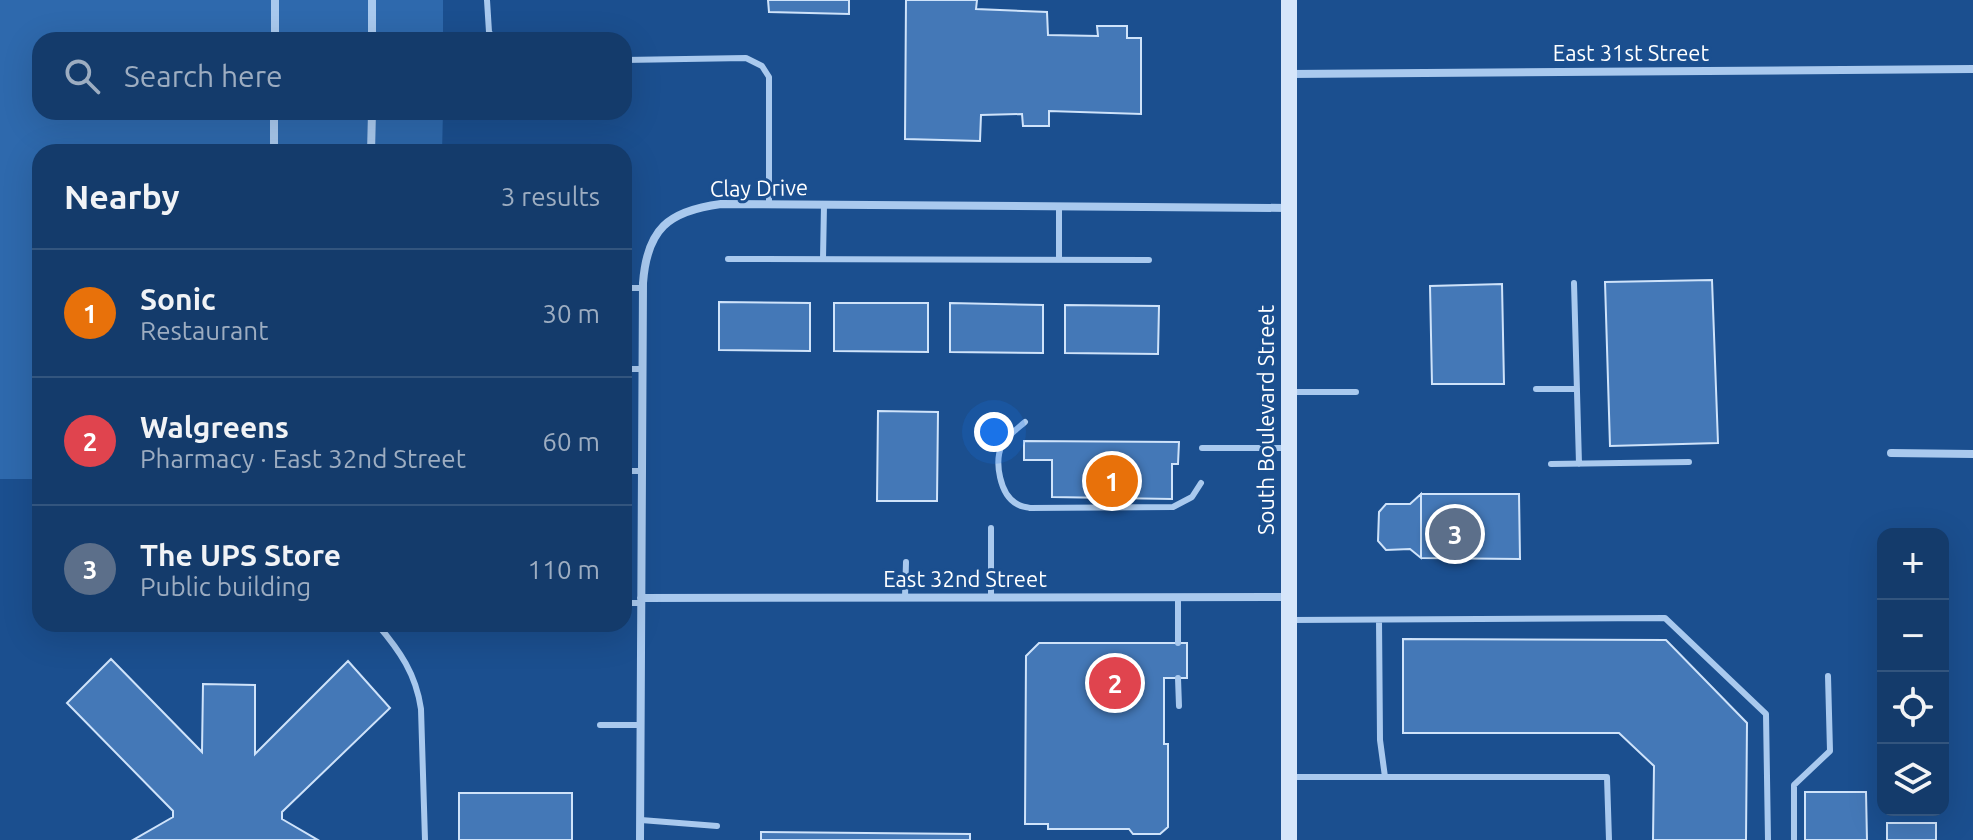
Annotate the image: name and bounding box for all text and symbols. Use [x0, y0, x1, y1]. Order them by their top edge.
search box [32, 32, 632, 120]
street label: East 31st Street [1553, 40, 1710, 65]
icon: search [60, 54, 104, 98]
text: Search here [124, 59, 283, 93]
street label: Clay Drive [710, 174, 808, 201]
text: Nearby [64, 177, 179, 215]
text: 3 results [501, 182, 600, 211]
text: Sonic [140, 282, 216, 316]
text: 1 [83, 299, 97, 328]
text: 30 m [542, 299, 600, 328]
street label: South Boulevard Street [1253, 305, 1278, 535]
text: Restaurant [140, 316, 268, 345]
text: Walgreens [140, 410, 289, 444]
your location [974, 412, 1014, 452]
text: 2 [83, 427, 97, 456]
text: 60 m [542, 427, 600, 456]
text: Pharmacy · East 32nd Street [140, 444, 466, 473]
pin: 1 [1086, 451, 1138, 511]
pin: 3 [1429, 504, 1481, 564]
map controls [1877, 528, 1949, 816]
button: + [1877, 528, 1949, 600]
text: The UPS Store [140, 538, 341, 572]
text: 3 [83, 555, 97, 584]
text: 110 m [528, 555, 600, 584]
street label: East 32nd Street [883, 566, 1047, 591]
text: Public building [140, 572, 311, 601]
button: − [1877, 600, 1949, 672]
pin: 2 [1089, 653, 1141, 713]
button: locate [1877, 672, 1949, 744]
button: layers [1877, 744, 1949, 816]

